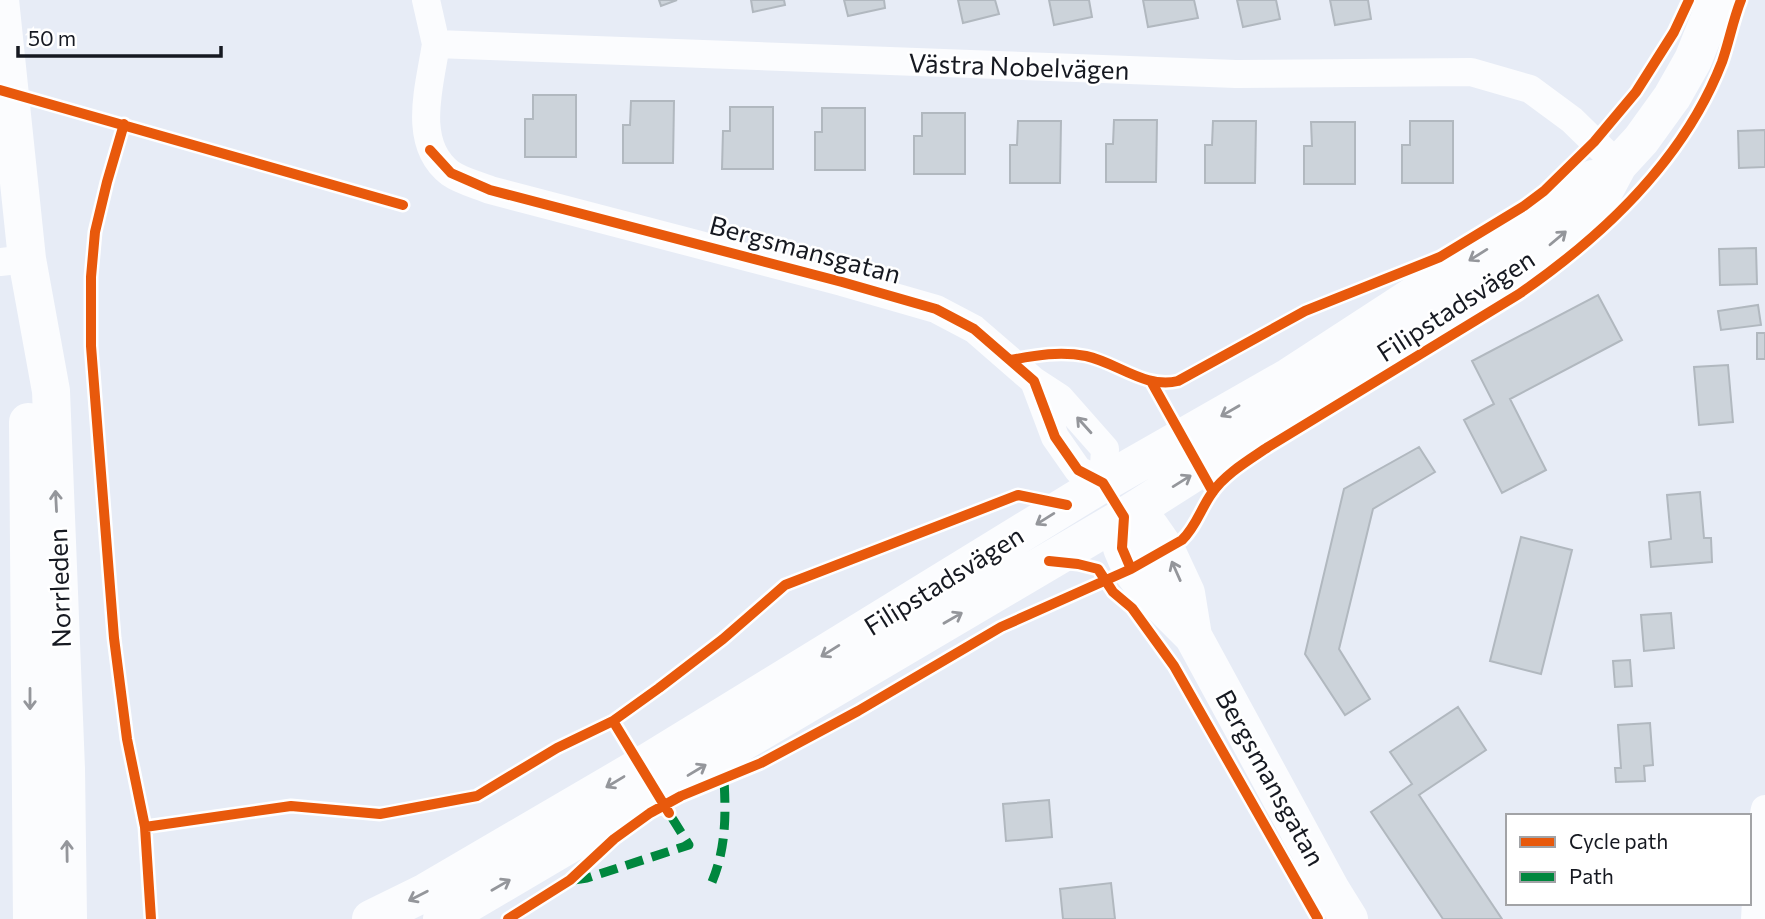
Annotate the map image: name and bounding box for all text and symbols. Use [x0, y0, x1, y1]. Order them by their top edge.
scale bar [18, 14, 220, 58]
text: 50 m [28, 25, 76, 50]
street label: Västra Nobelvägen [908, 46, 1130, 85]
street label: Bergsmansgatan [706, 208, 904, 289]
one-way arrow [1548, 230, 1566, 246]
street label: Filipstadsvägen [1371, 242, 1540, 367]
one-way arrow [1469, 248, 1489, 262]
one-way arrow [1221, 404, 1241, 418]
one-way arrow [1076, 416, 1092, 434]
one-way arrow [1172, 474, 1191, 488]
one-way arrow [50, 490, 63, 513]
one-way arrow [1036, 511, 1055, 526]
street label: Filipstadsvägen [858, 518, 1028, 641]
street label: Norrleden [41, 528, 76, 648]
one-way arrow [1169, 561, 1182, 582]
one-way arrow [943, 610, 963, 624]
one-way arrow [821, 644, 841, 658]
street label: Bergsmansgatan [1210, 684, 1332, 871]
one-way arrow [23, 687, 37, 710]
one-way arrow [687, 762, 707, 776]
one-way arrow [605, 775, 625, 789]
legend [1506, 814, 1751, 905]
text: Cycle path [1569, 828, 1668, 853]
one-way arrow [60, 840, 74, 863]
text: Path [1569, 863, 1614, 888]
one-way arrow [491, 878, 511, 892]
one-way arrow [408, 889, 429, 903]

